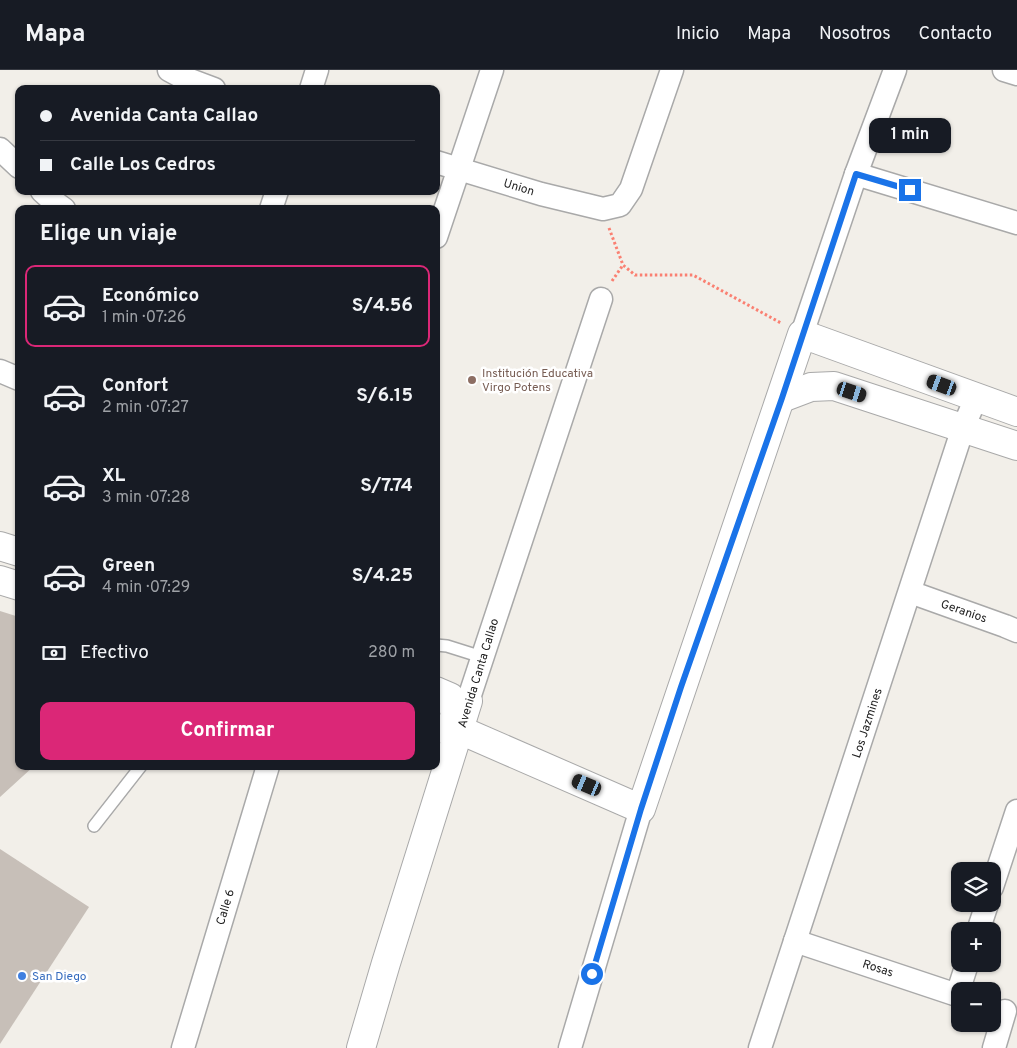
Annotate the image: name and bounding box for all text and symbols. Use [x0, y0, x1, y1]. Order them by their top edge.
text: Mapa [25, 20, 85, 50]
text: Inicio [676, 23, 719, 46]
text: Mapa [747, 23, 791, 46]
text: Nosotros [819, 23, 891, 46]
text: Contacto [919, 23, 992, 46]
text: Avenida Canta Callao [70, 104, 258, 128]
callout: 1 min [869, 118, 951, 152]
text: 1 min [891, 125, 929, 145]
text: Calle Los Cedros [70, 153, 216, 177]
street label: Union [501, 176, 536, 200]
route end [899, 179, 921, 201]
text: Elige un viaje [40, 221, 177, 248]
icon: car [42, 284, 87, 329]
text: Económico [102, 284, 199, 308]
text: S/4.56 [352, 294, 413, 318]
text: 1 min · 07:26 [102, 308, 186, 328]
place label: Institución Educativa Virgo Potens [482, 366, 593, 396]
car [925, 373, 958, 397]
icon: car [42, 374, 87, 419]
text: Confort [102, 374, 168, 398]
marker: Institución Educativa Virgo Potens [466, 374, 478, 386]
car [835, 380, 868, 404]
text: S/6.15 [356, 384, 413, 408]
text: 2 min · 07:27 [102, 398, 189, 418]
icon: car [42, 464, 87, 509]
text: XL [102, 464, 125, 488]
text: S/7.74 [360, 474, 413, 498]
text: 3 min · 07:28 [102, 488, 190, 508]
icon: car [42, 554, 87, 599]
text: Green [102, 554, 155, 578]
text: S/4.25 [352, 564, 413, 588]
text: 4 min · 07:29 [102, 578, 190, 598]
street label: Geranios [938, 597, 989, 627]
street label: Avenida Canta Callao [455, 616, 503, 730]
icon: cash [40, 639, 68, 667]
text: Efectivo [80, 641, 149, 665]
text: 280 m [368, 643, 415, 663]
street label: Los Jazmines [849, 686, 887, 760]
button: Confirmar [40, 702, 415, 760]
car [570, 772, 603, 798]
map controls [951, 862, 1001, 1032]
button: layers [951, 862, 1001, 912]
street label: Calle 6 [213, 887, 239, 927]
button: + [951, 922, 1001, 972]
street label: Rosas [860, 956, 895, 981]
route start [581, 963, 603, 985]
place label: San Diego [32, 969, 87, 985]
marker: San Diego [16, 970, 28, 982]
button: − [951, 982, 1001, 1032]

